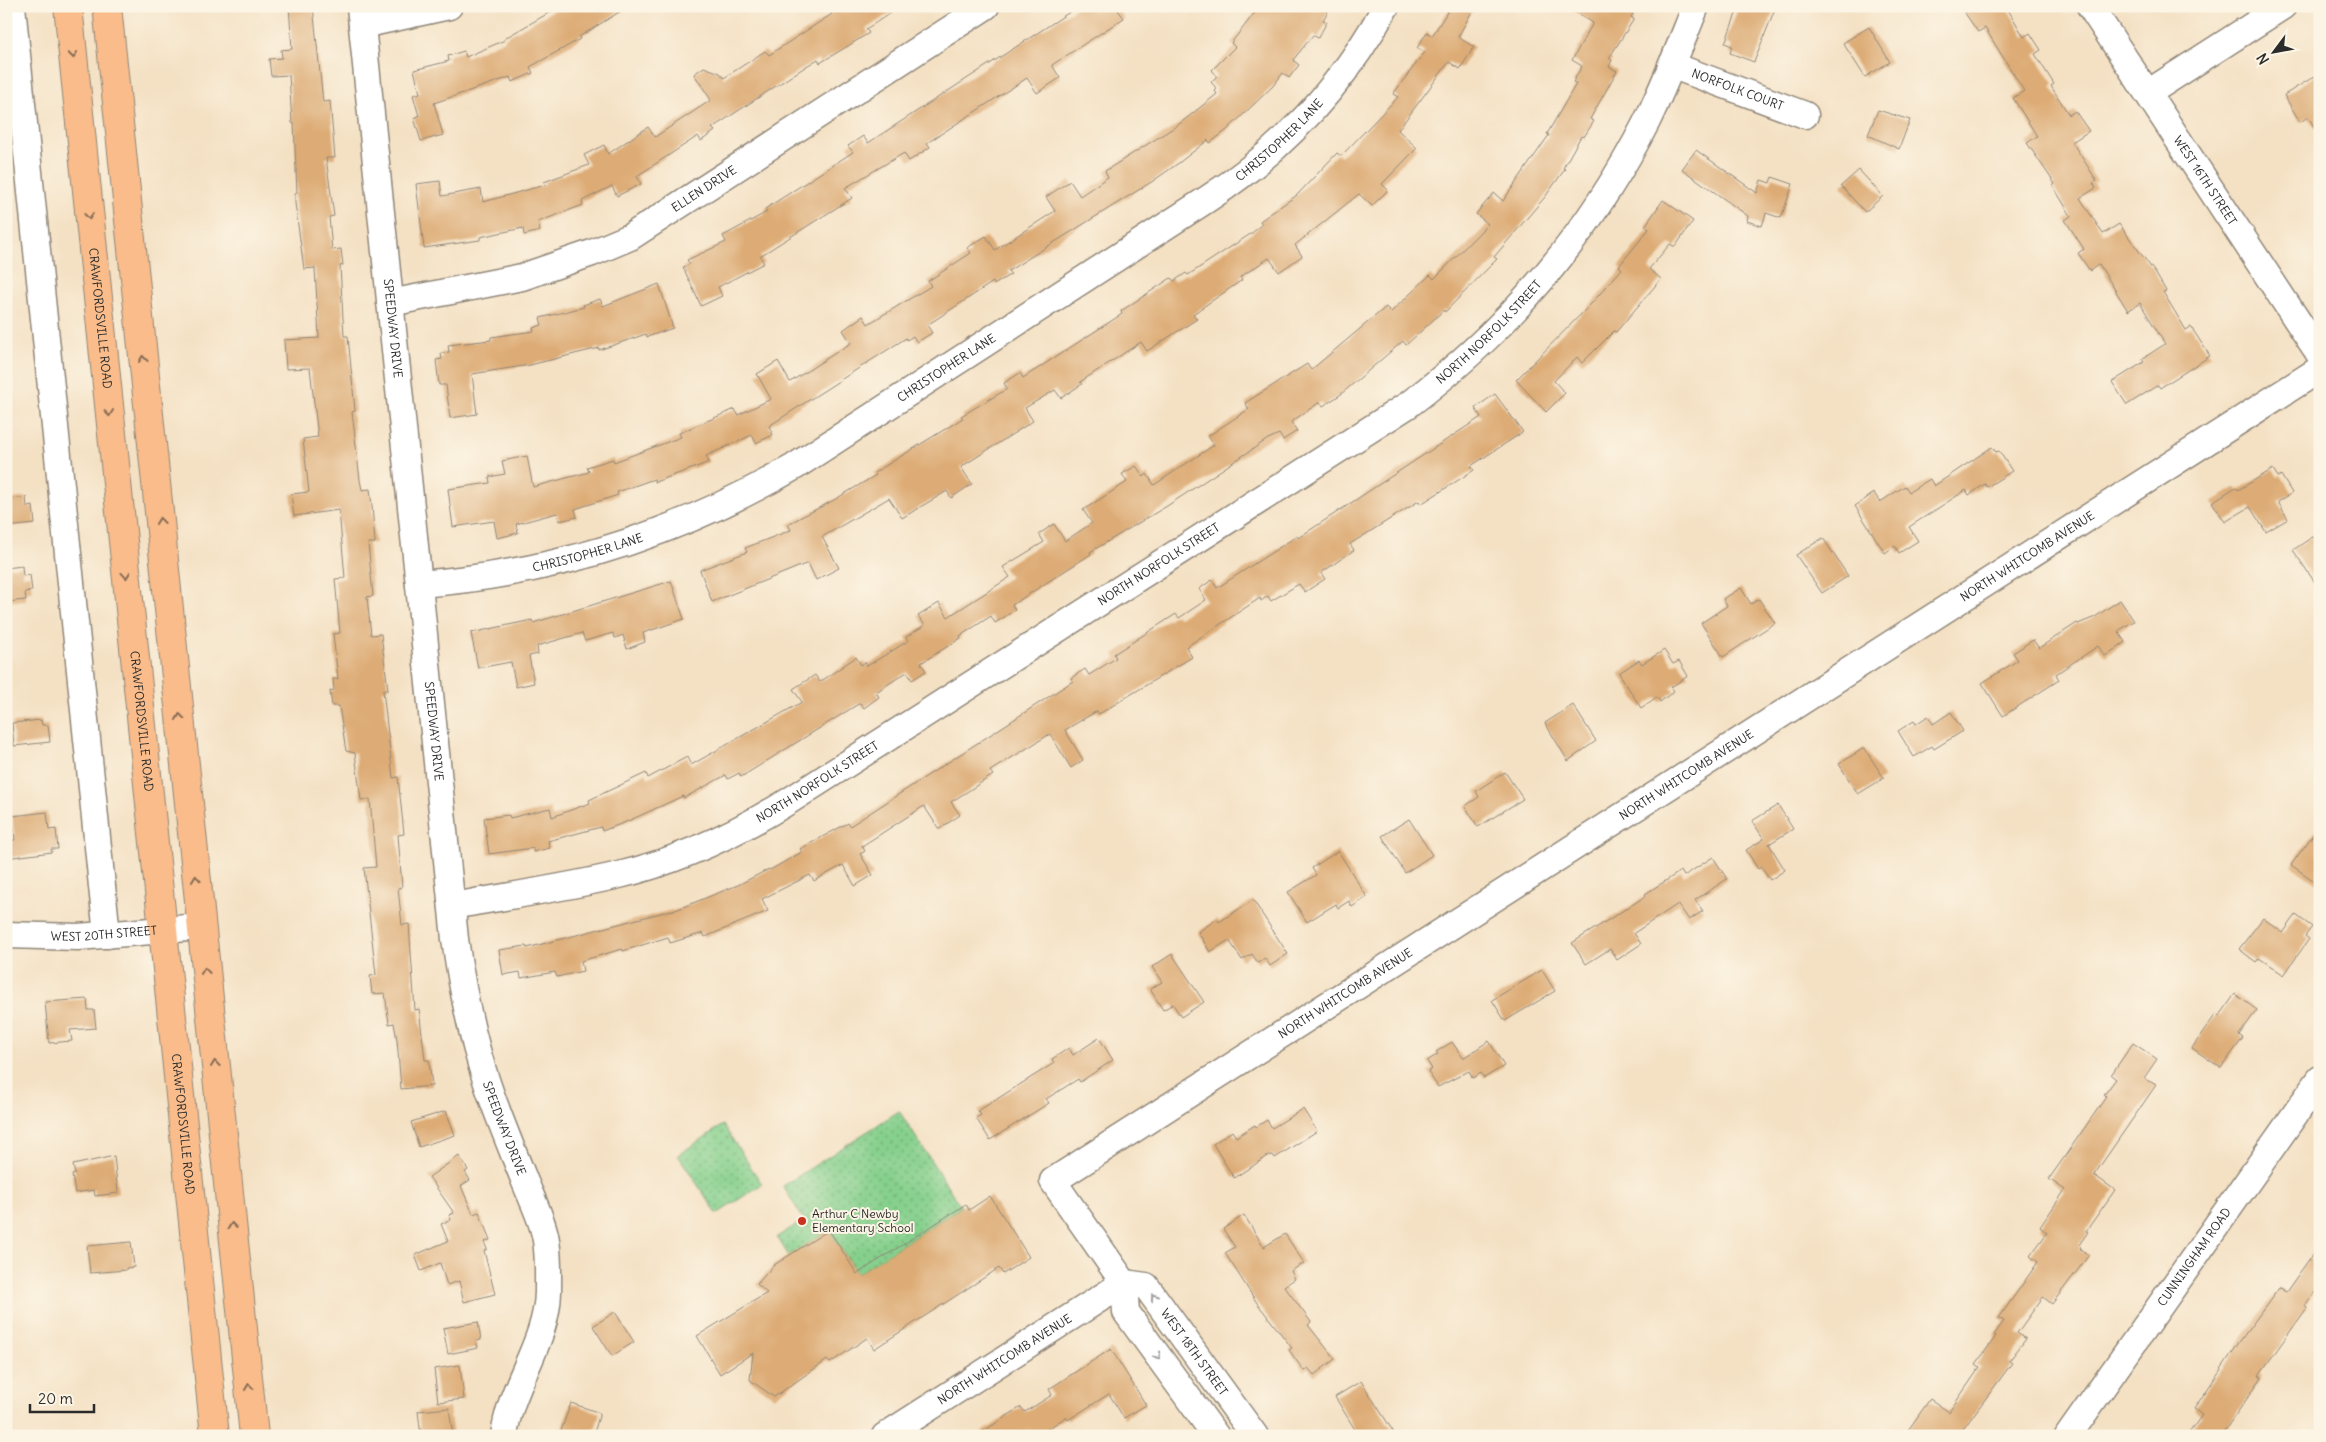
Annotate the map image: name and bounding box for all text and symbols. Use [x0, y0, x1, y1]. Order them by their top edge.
north arrow [2248, 28, 2298, 78]
text: N [2253, 50, 2273, 68]
one-way arrow [67, 51, 78, 59]
street label: NORFOLK COURT [1690, 65, 1786, 113]
street label: CHRISTOPHER LANE [1232, 96, 1326, 184]
street label: WEST 16TH STREET [2171, 133, 2240, 228]
street label: ELLEN DRIVE [668, 162, 739, 215]
one-way arrow [83, 213, 94, 221]
street label: CRAWFORDSVILLE ROAD [86, 247, 115, 389]
street label: NORTH NORFOLK STREET [1433, 277, 1544, 387]
street label: SPEEDWAY DRIVE [381, 278, 406, 379]
street label: CHRISTOPHER LANE [894, 330, 998, 405]
one-way arrow [138, 355, 149, 363]
one-way arrow [103, 409, 114, 417]
street label: NORTH WHITCOMB AVENUE [1957, 508, 2097, 605]
one-way arrow [155, 516, 166, 524]
street label: NORTH NORFOLK STREET [1095, 520, 1222, 609]
street label: CHRISTOPHER LANE [531, 530, 645, 575]
one-way arrow [120, 571, 131, 579]
street label: CRAWFORDSVILLE ROAD [127, 650, 157, 792]
street label: SPEEDWAY DRIVE [422, 681, 447, 782]
one-way arrow [175, 713, 186, 721]
street label: NORTH WHITCOMB AVENUE [1616, 726, 1756, 823]
street label: NORTH NORFOLK STREET [753, 738, 881, 826]
one-way arrow [190, 875, 201, 883]
street label: WEST 20TH STREET [50, 923, 158, 944]
street label: NORTH WHITCOMB AVENUE [1275, 945, 1415, 1042]
one-way arrow [200, 967, 211, 975]
street label: CRAWFORDSVILLE ROAD [169, 1053, 198, 1195]
one-way arrow [210, 1060, 221, 1068]
street label: SPEEDWAY DRIVE [480, 1079, 530, 1177]
street label: CUNNINGHAM ROAD [2154, 1205, 2234, 1309]
place label: Arthur C Newby Elementary School [812, 1206, 913, 1235]
marker: Arthur C Newby Elementary School [796, 1215, 808, 1227]
one-way arrow [227, 1221, 238, 1229]
one-way arrow [1151, 1293, 1160, 1303]
street label: WEST 18TH STREET [1158, 1305, 1231, 1398]
street label: NORTH WHITCOMB AVENUE [934, 1311, 1074, 1407]
one-way arrow [1152, 1350, 1161, 1360]
scale bar [30, 1382, 94, 1414]
one-way arrow [244, 1383, 255, 1391]
text: 20 m [38, 1389, 73, 1408]

